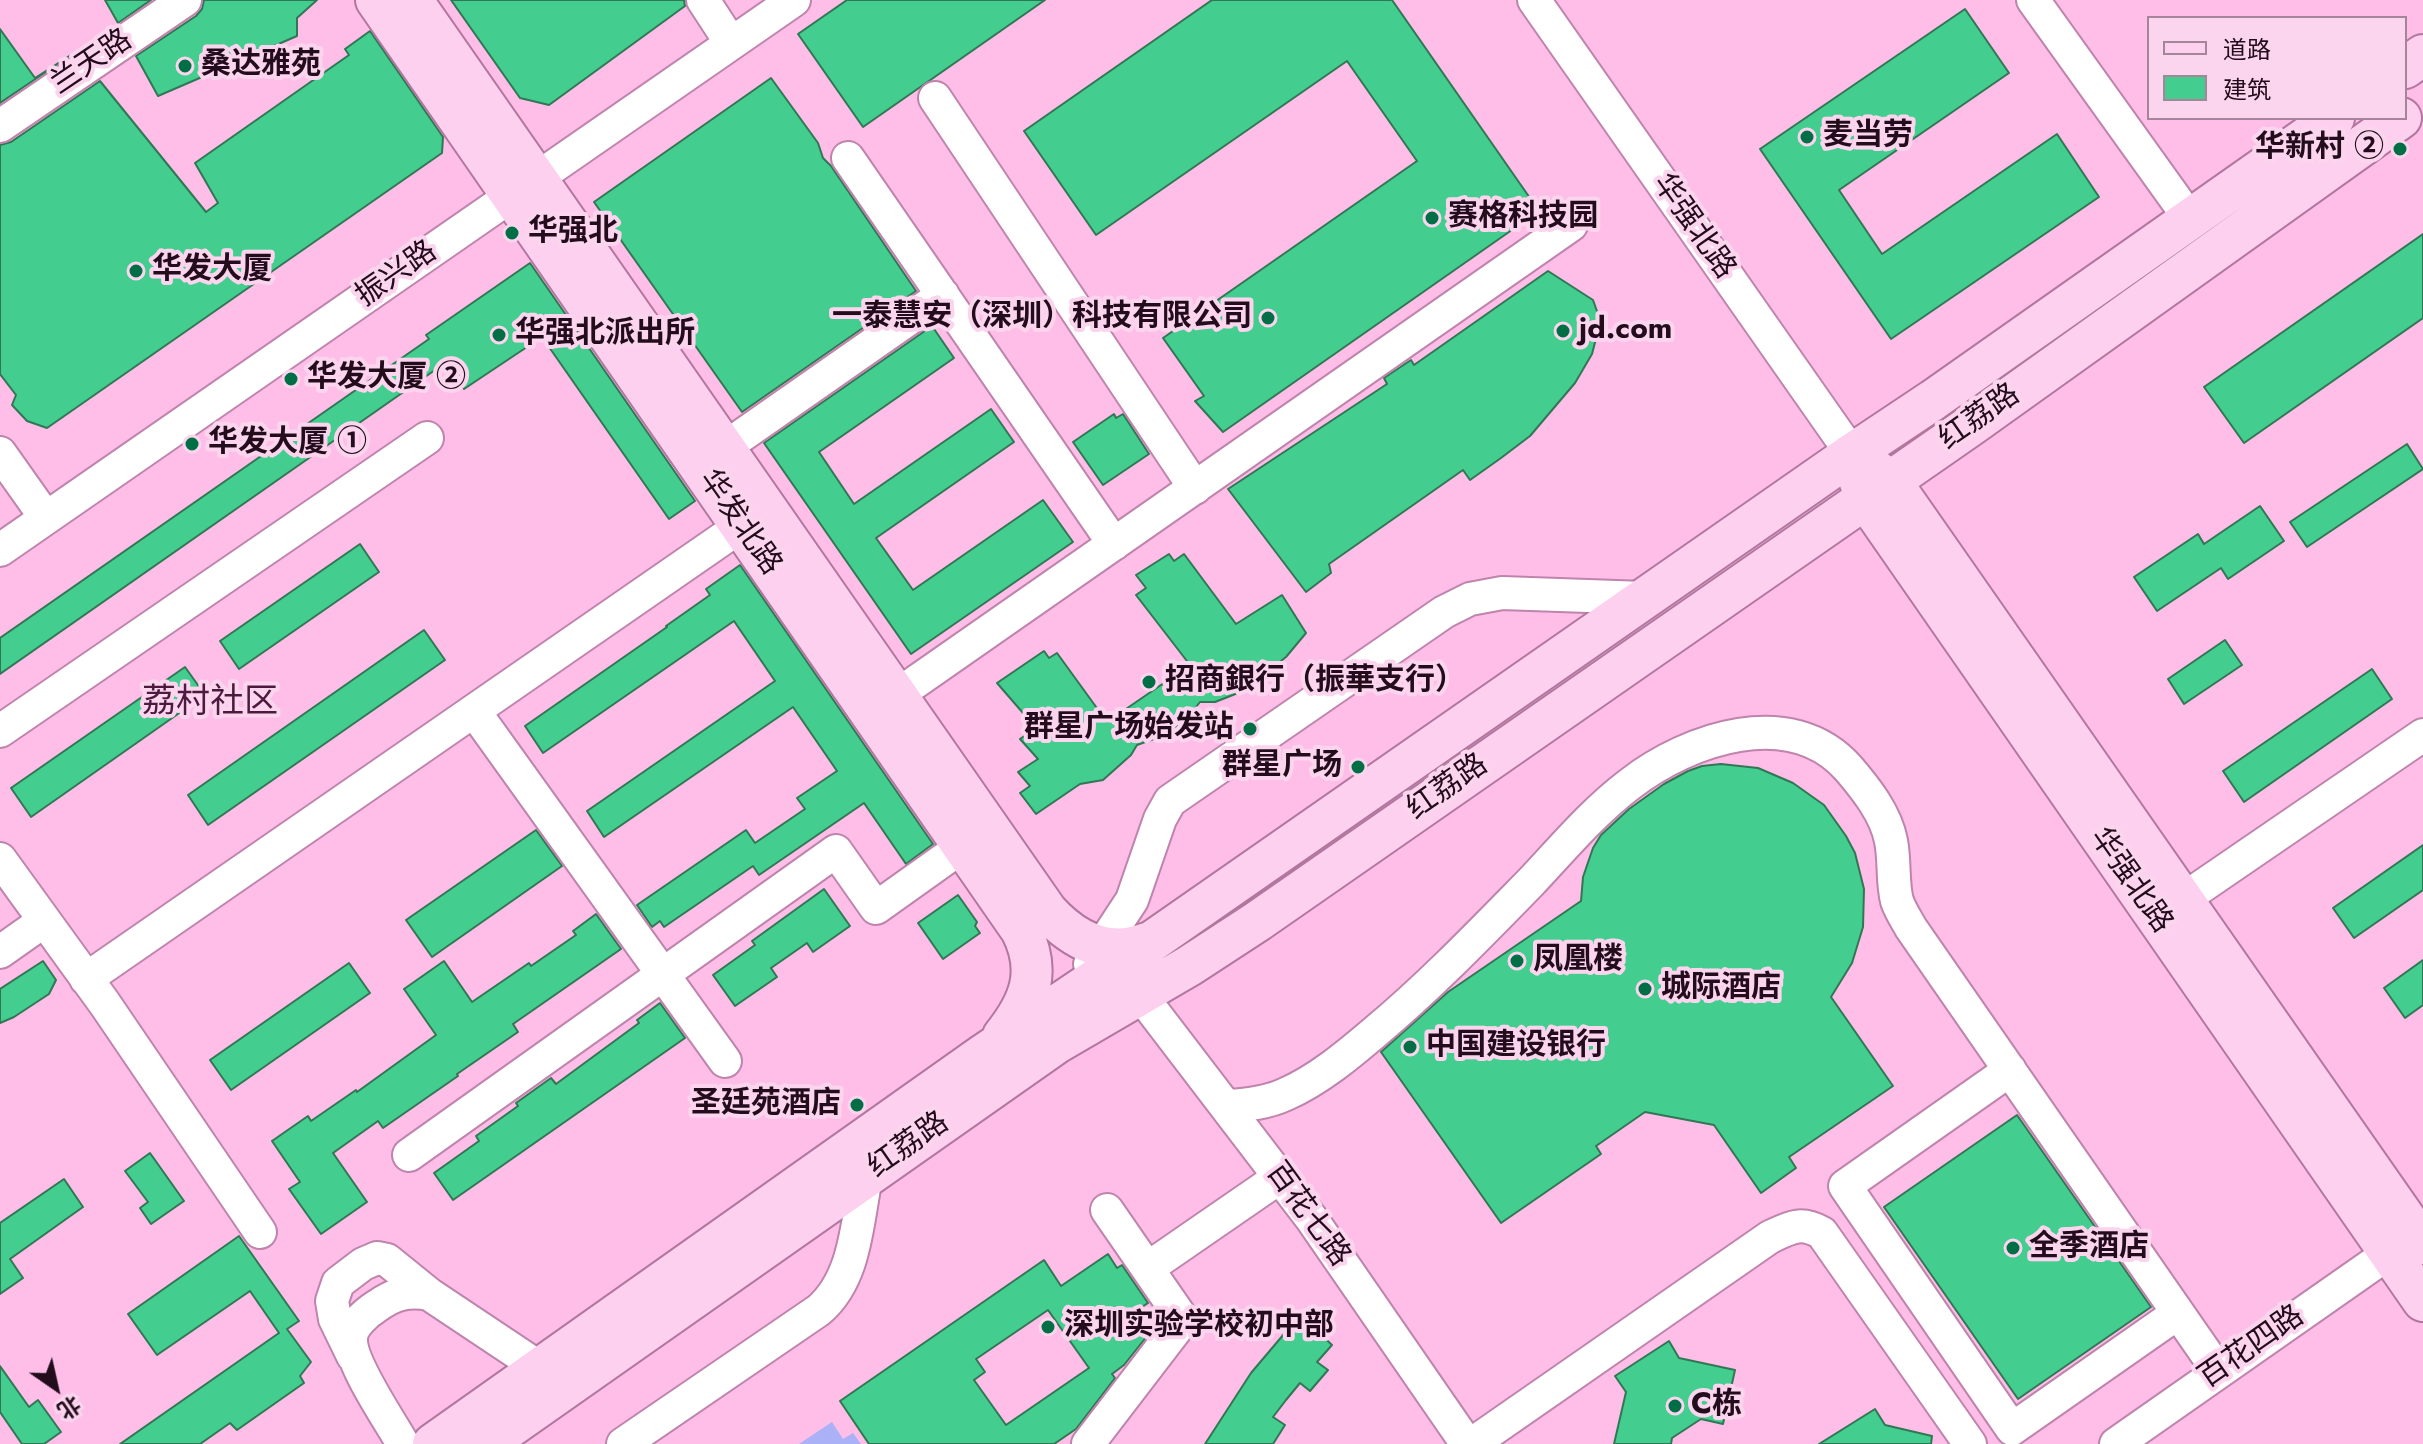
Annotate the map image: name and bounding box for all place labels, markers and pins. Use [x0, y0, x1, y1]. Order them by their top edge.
place label: 桑达雅苑 [201, 48, 321, 84]
marker: 桑达雅苑 [176, 57, 194, 75]
place label: 麦当劳 [1823, 119, 1913, 155]
marker: 麦当劳 [1798, 128, 1816, 146]
place label: 华新村 ② [2255, 131, 2384, 167]
marker: 华新村 ② [2391, 140, 2409, 158]
place label: 赛格科技园 [1448, 200, 1598, 236]
marker: 赛格科技园 [1423, 209, 1441, 227]
place label: 华强北 [528, 215, 618, 251]
marker: 华强北 [503, 224, 521, 242]
place label: 华发大厦 [152, 253, 272, 289]
marker: 华发大厦 [127, 262, 145, 280]
place label: 一泰慧安（深圳）科技有限公司 [832, 300, 1252, 336]
marker: 一泰慧安（深圳）科技有限公司 [1259, 309, 1277, 327]
place label: jd.com [1579, 313, 1672, 349]
place label: 华强北派出所 [515, 317, 695, 353]
marker: jd.com [1554, 322, 1572, 340]
marker: 华强北派出所 [490, 326, 508, 344]
place label: 华发大厦 ② [307, 361, 466, 397]
marker: 华发大厦 ② [282, 370, 300, 388]
place label: 华发大厦 ① [208, 426, 367, 462]
marker: 华发大厦 ① [183, 435, 201, 453]
place label: 招商銀行（振華支行） [1165, 664, 1465, 700]
marker: 招商銀行（振華支行） [1140, 673, 1158, 691]
place label: 群星广场始发站 [1024, 711, 1234, 747]
marker: 群星广场始发站 [1241, 720, 1259, 738]
place label: 群星广场 [1222, 749, 1342, 785]
marker: 群星广场 [1349, 758, 1367, 776]
place label: 凤凰楼 [1533, 943, 1623, 979]
marker: 凤凰楼 [1508, 952, 1526, 970]
place label: 城际酒店 [1661, 971, 1781, 1007]
marker: 城际酒店 [1636, 980, 1654, 998]
place label: 中国建设银行 [1426, 1029, 1606, 1065]
marker: 中国建设银行 [1401, 1038, 1419, 1056]
place label: 圣廷苑酒店 [691, 1087, 841, 1123]
marker: 圣廷苑酒店 [848, 1096, 866, 1114]
place label: 全季酒店 [2029, 1230, 2149, 1266]
marker: 全季酒店 [2004, 1239, 2022, 1257]
place label: 深圳实验学校初中部 [1064, 1309, 1334, 1345]
marker: 深圳实验学校初中部 [1039, 1318, 1057, 1336]
place label: C栋 [1691, 1388, 1742, 1424]
marker: C栋 [1666, 1397, 1684, 1415]

